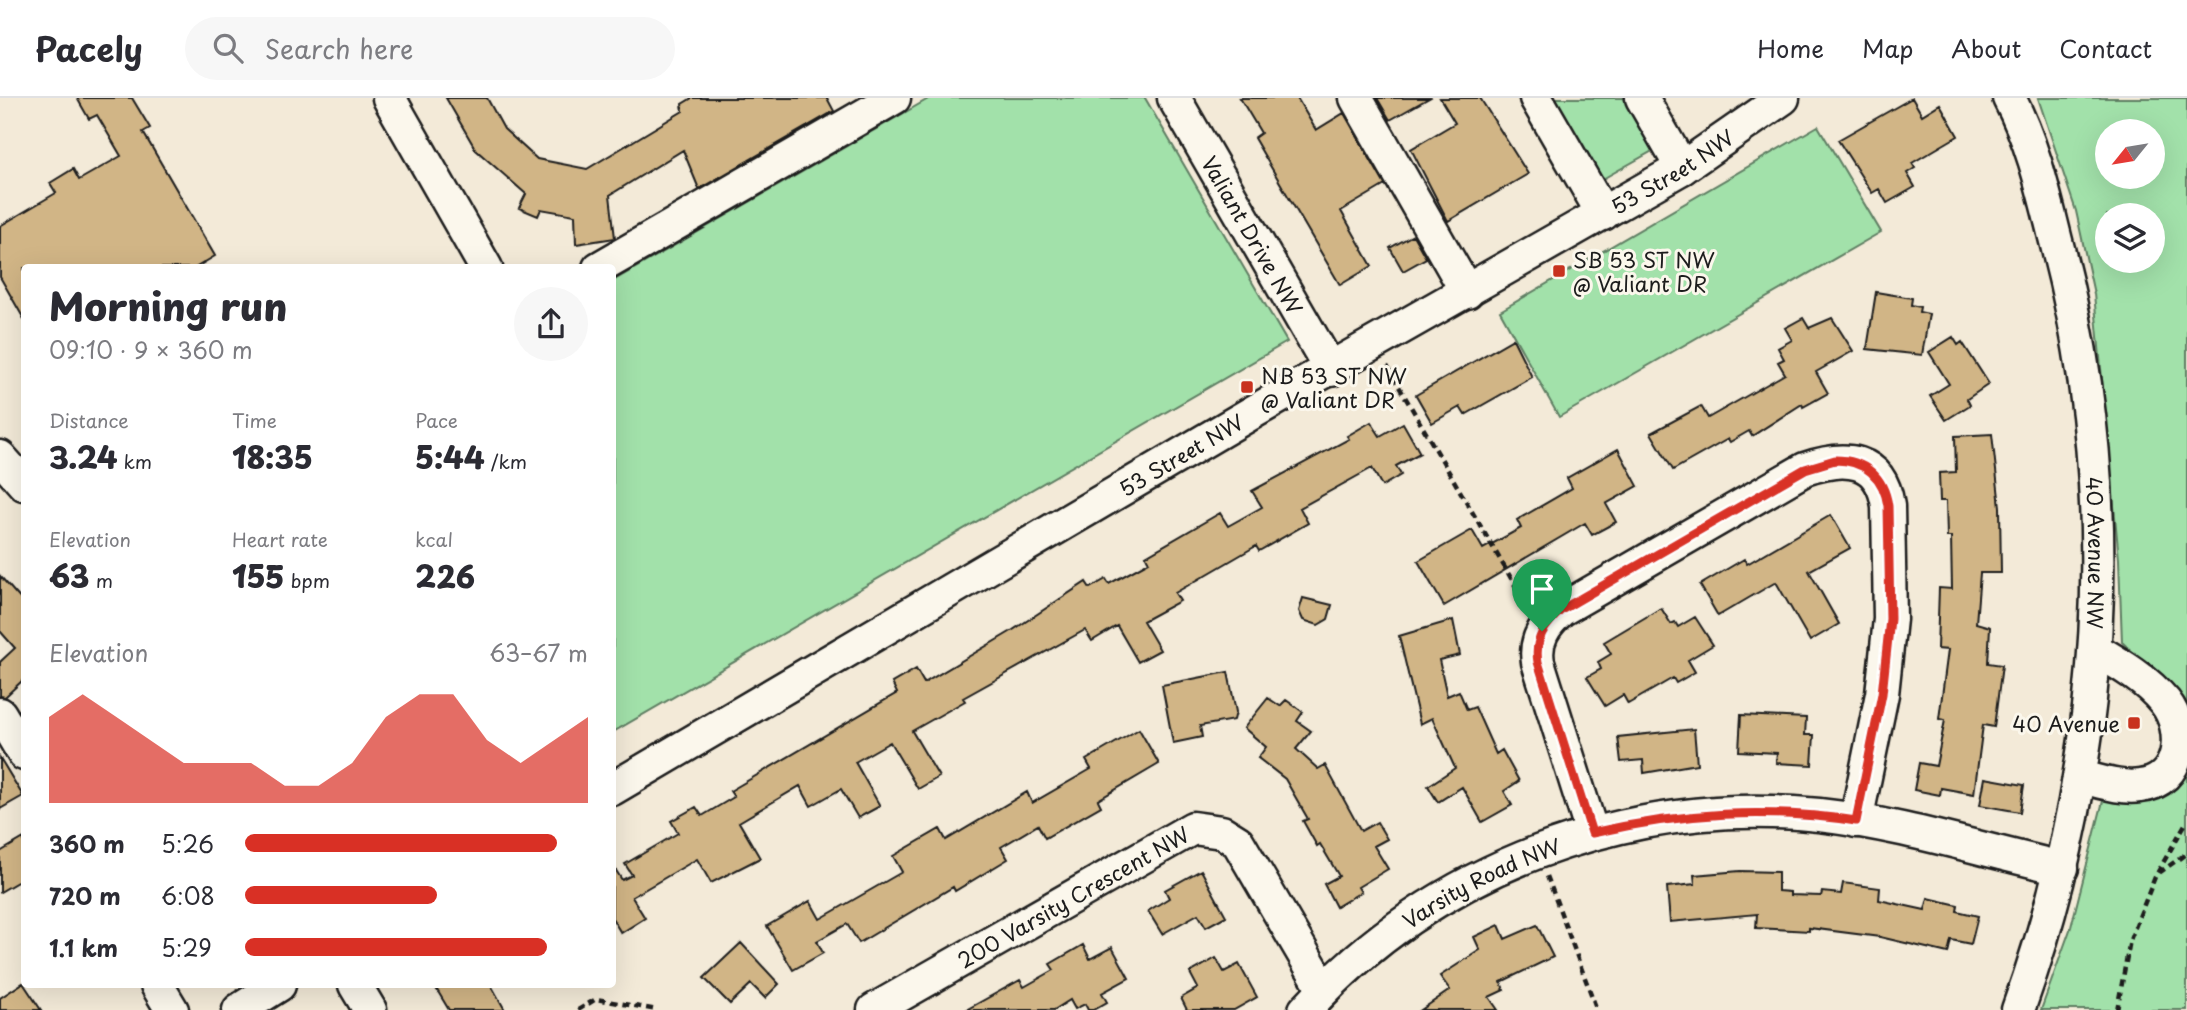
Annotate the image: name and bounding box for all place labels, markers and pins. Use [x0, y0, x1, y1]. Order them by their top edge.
place label: SB 53 ST NW @ Valiant DR [1573, 243, 1715, 299]
marker: SB 53 ST NW @ Valiant DR [1551, 263, 1567, 279]
place label: NB 53 ST NW @ Valiant DR [1261, 359, 1407, 415]
marker: NB 53 ST NW @ Valiant DR [1239, 379, 1255, 395]
pin [1512, 559, 1572, 631]
place label: 40 Avenue [2012, 707, 2120, 739]
marker: 40 Avenue [2126, 715, 2142, 731]

